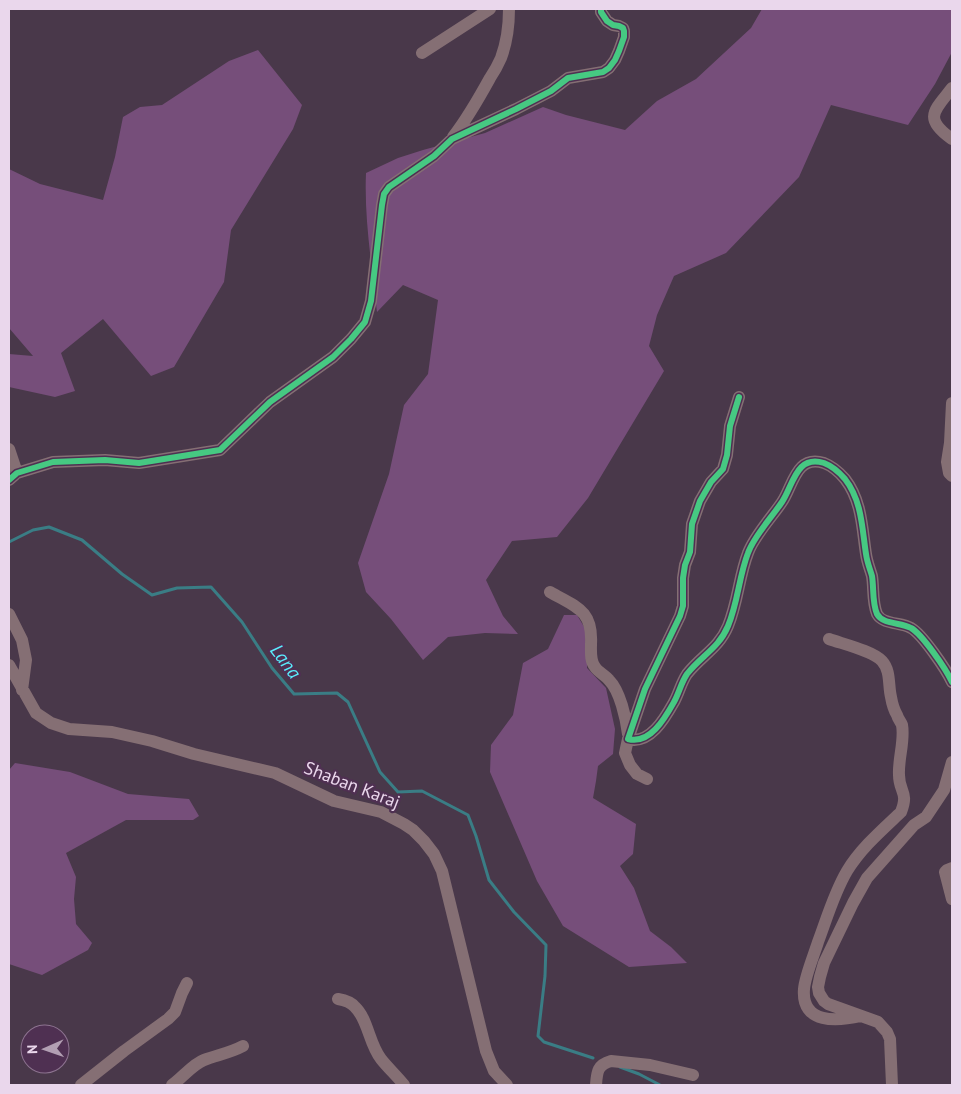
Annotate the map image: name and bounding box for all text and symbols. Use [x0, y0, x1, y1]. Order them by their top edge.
water label: Lana [265, 639, 307, 684]
street label: Shaban Karaj [301, 756, 403, 813]
north arrow [20, 1024, 70, 1074]
text: N [23, 1045, 41, 1054]

